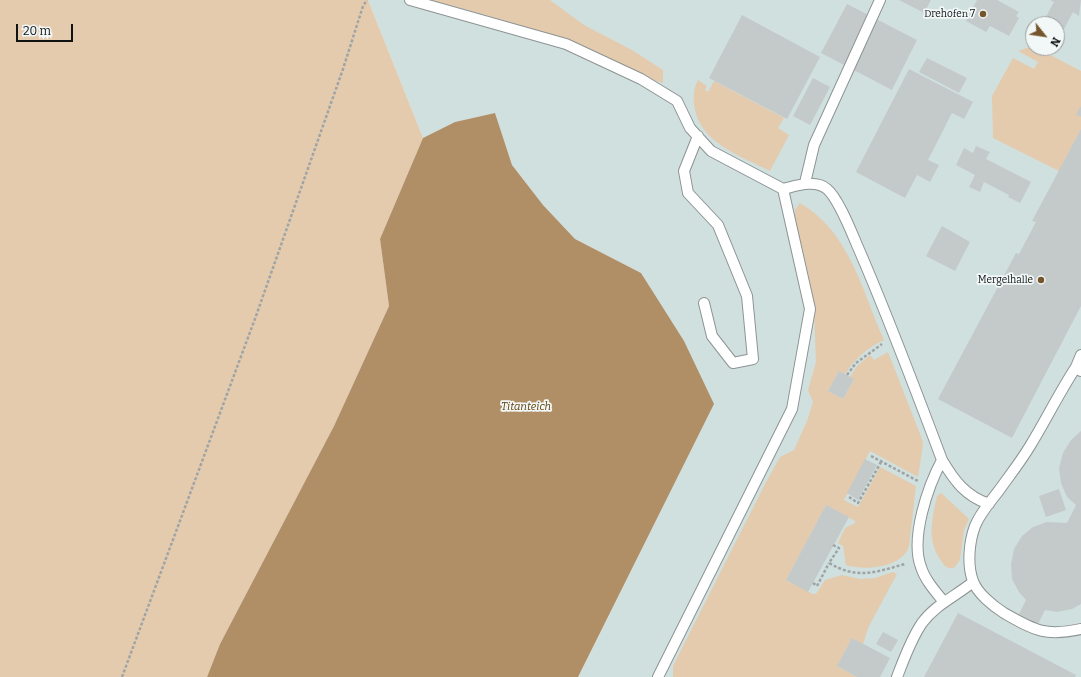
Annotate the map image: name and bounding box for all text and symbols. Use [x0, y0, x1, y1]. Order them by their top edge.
place label: Drehofen 7 [924, 8, 975, 20]
marker: Drehofen 7 [978, 9, 988, 19]
scale bar [18, 16, 75, 42]
north arrow [1025, 16, 1065, 56]
text: 20 m [23, 24, 51, 38]
text: N [1047, 35, 1063, 49]
place label: Mergelhalle [978, 274, 1033, 286]
marker: Mergelhalle [1036, 275, 1046, 285]
water label: Titanteich [501, 400, 551, 414]

